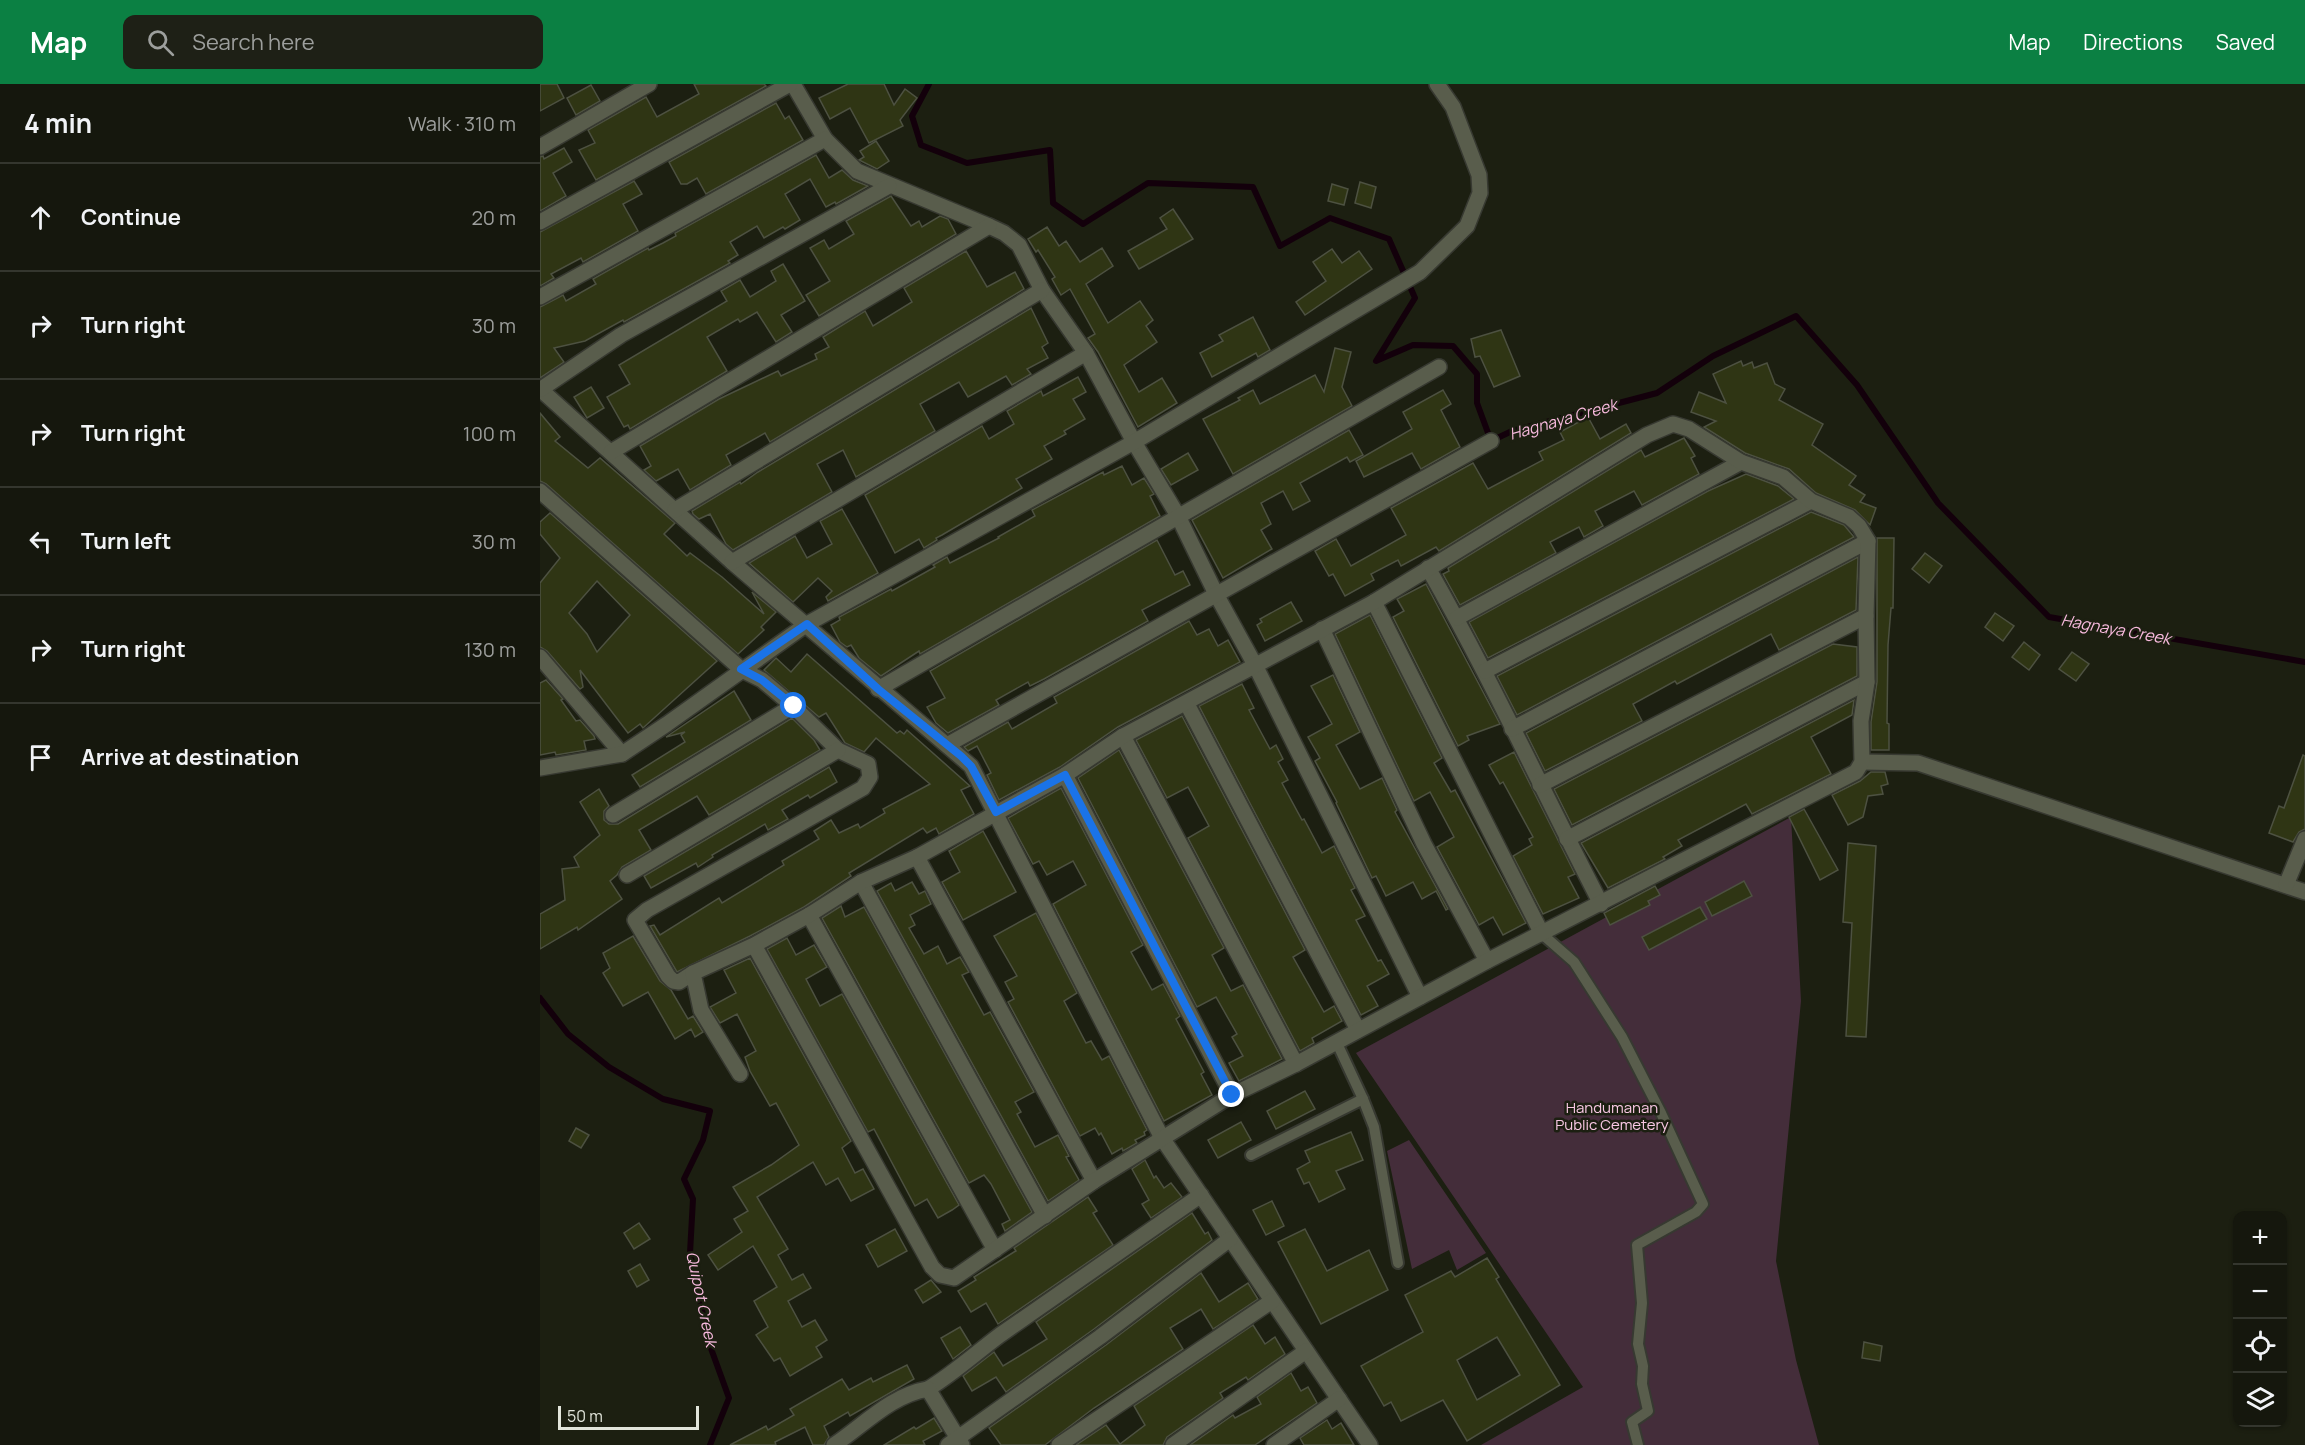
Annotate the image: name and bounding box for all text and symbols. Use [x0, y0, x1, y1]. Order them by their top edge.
search box [123, 15, 543, 69]
text: Map [30, 23, 87, 61]
icon: search [144, 26, 177, 59]
text: Search here [192, 27, 315, 57]
text: Map [2009, 28, 2050, 56]
text: Directions [2083, 28, 2183, 56]
text: Saved [2216, 28, 2275, 56]
text: 4 min [24, 105, 92, 141]
text: Walk · 310 m [408, 110, 516, 137]
icon: ahead [24, 201, 57, 234]
text: Continue [81, 202, 181, 232]
text: 20 m [471, 204, 516, 231]
icon: right [24, 309, 57, 342]
text: Turn right [81, 310, 186, 340]
text: 30 m [472, 312, 516, 339]
water label: Hagnaya Creek [1507, 393, 1621, 445]
icon: right [24, 417, 57, 450]
text: Turn right [81, 418, 186, 448]
text: 100 m [463, 420, 516, 447]
icon: left [24, 525, 57, 558]
text: Turn left [81, 526, 171, 556]
text: 30 m [472, 528, 516, 555]
water label: Hagnaya Creek [2059, 609, 2175, 650]
icon: right [24, 633, 57, 666]
text: Turn right [81, 634, 186, 664]
text: 130 m [464, 636, 516, 663]
route start [780, 692, 806, 718]
icon: arrive [24, 741, 57, 774]
text: Arrive at destination [81, 742, 299, 772]
route end [1218, 1081, 1244, 1107]
park label: Handumanan Public Cemetery [1555, 1097, 1669, 1135]
map controls [2233, 1211, 2287, 1427]
button: + [2233, 1211, 2287, 1265]
water label: Quipot Creek [681, 1249, 723, 1351]
button: − [2233, 1265, 2287, 1319]
button: locate [2233, 1319, 2287, 1373]
button: layers [2233, 1373, 2287, 1427]
scale bar [558, 1403, 699, 1430]
text: 50 m [567, 1405, 603, 1427]

